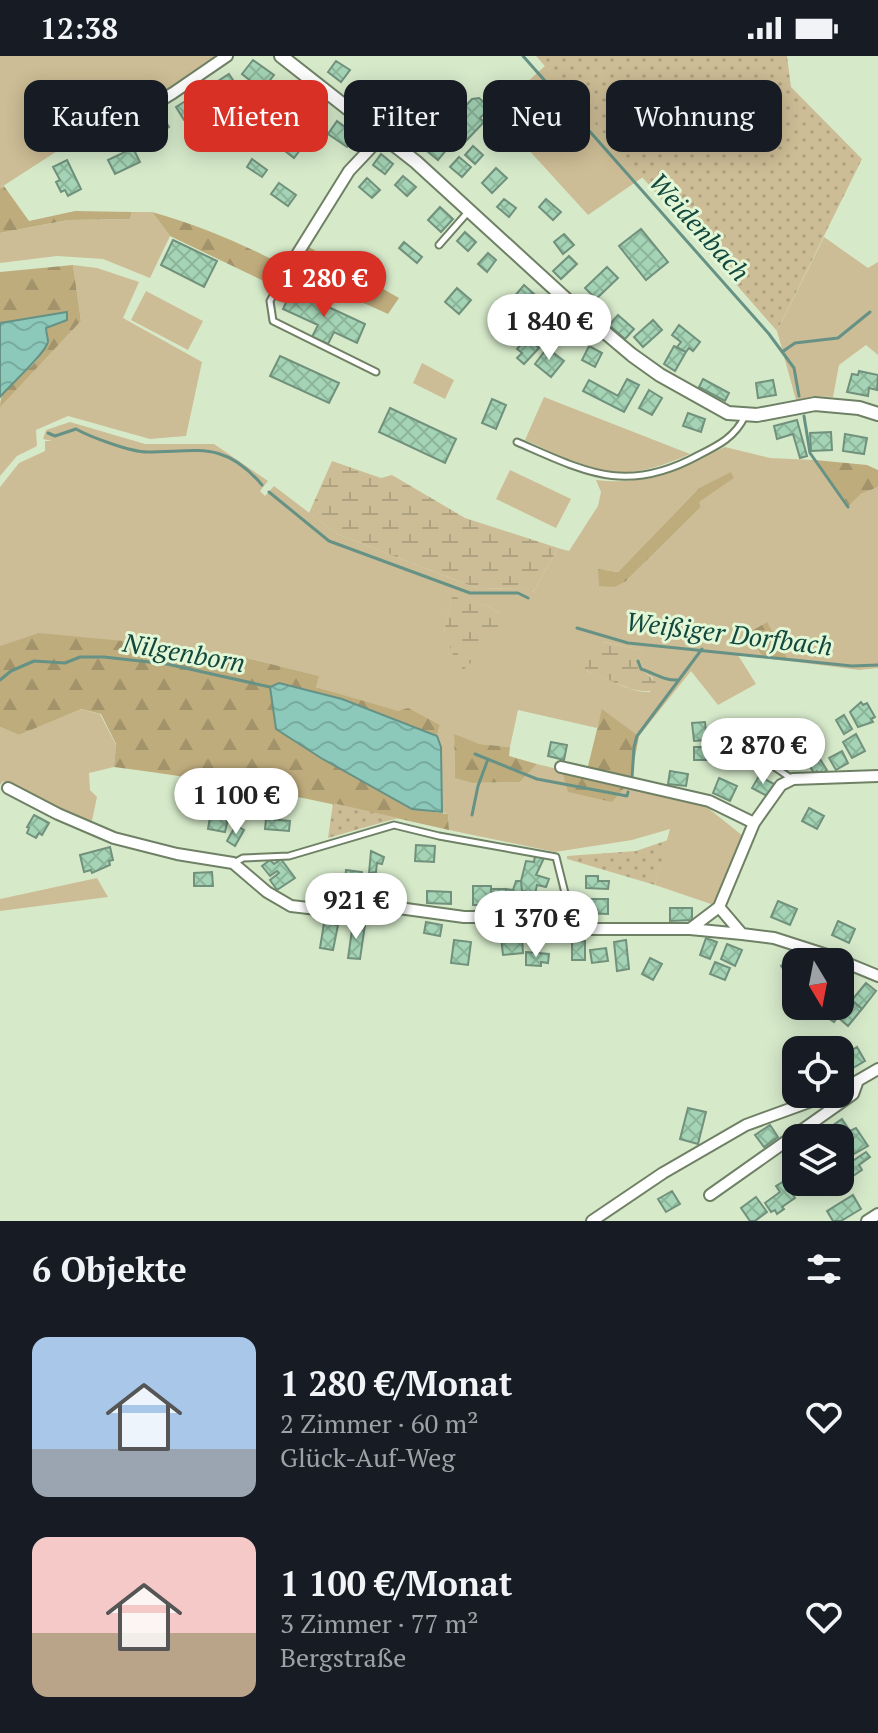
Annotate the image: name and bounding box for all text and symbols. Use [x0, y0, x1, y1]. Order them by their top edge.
text: 12:38 [40, 8, 118, 48]
chip: Kaufen [24, 80, 168, 152]
chip: Mieten [184, 80, 328, 152]
chip: Filter [344, 80, 467, 152]
chip: Neu [483, 80, 590, 152]
chip: Wohnung [606, 80, 782, 152]
water label: Weidenbach [642, 165, 758, 288]
pin: 1 280 € [250, 251, 398, 319]
text: 1 280 € [280, 260, 368, 294]
pin: 1 840 € [475, 294, 623, 362]
text: 1 840 € [505, 303, 593, 337]
water label: Weißiger Dorfbach [624, 603, 834, 663]
water label: Nilgenborn [119, 624, 248, 679]
pin: 2 870 € [689, 718, 837, 786]
text: 2 870 € [719, 727, 807, 761]
pin: 1 100 € [162, 768, 310, 836]
text: 1 100 € [192, 777, 280, 811]
pin: 921 € [300, 873, 412, 941]
text: 921 € [323, 882, 389, 916]
pin: 1 370 € [462, 891, 610, 959]
text: 1 370 € [492, 900, 580, 934]
north arrow [782, 948, 854, 1020]
map controls [782, 948, 854, 1196]
button: locate [782, 1036, 854, 1108]
button: layers [782, 1124, 854, 1196]
text: 6 Objekte [32, 1247, 187, 1292]
icon: filters [802, 1247, 846, 1291]
text: 1 280 €/Monat [280, 1361, 512, 1406]
icon: home [96, 1369, 192, 1465]
icon: heart [802, 1395, 846, 1439]
text: 2 Zimmer · 60 m² [280, 1406, 478, 1440]
text: Glück-Auf-Weg [280, 1440, 455, 1474]
text: 1 100 €/Monat [280, 1561, 512, 1606]
icon: home [96, 1569, 192, 1665]
icon: heart [802, 1595, 846, 1639]
text: 3 Zimmer · 77 m² [280, 1606, 478, 1640]
text: Bergstraße [280, 1640, 406, 1674]

